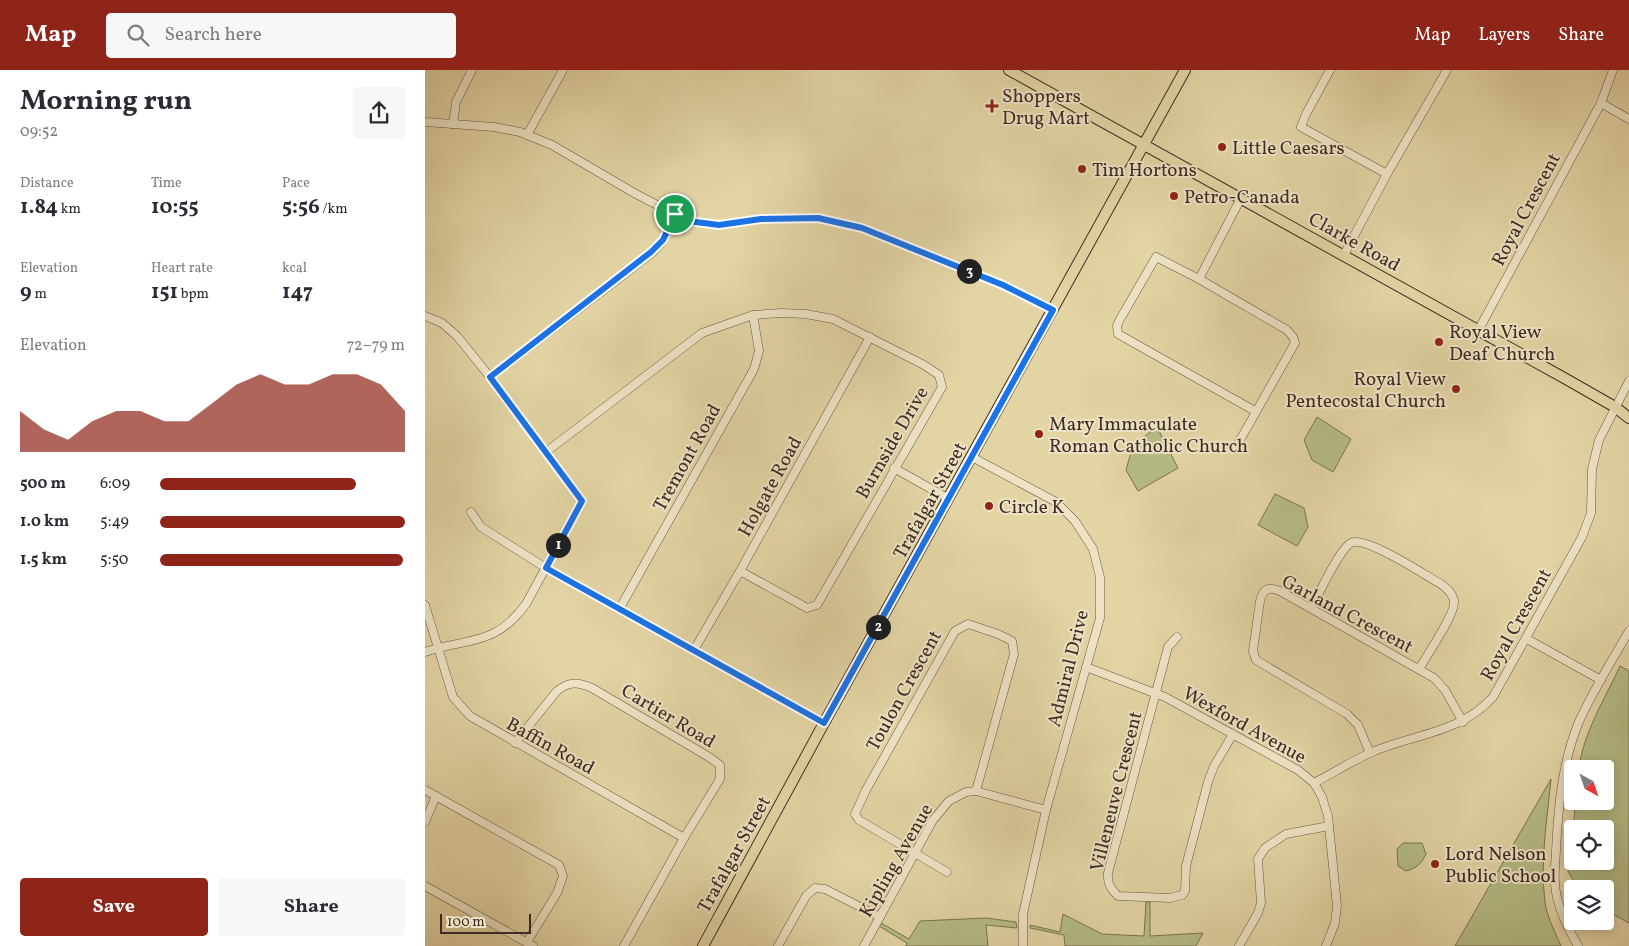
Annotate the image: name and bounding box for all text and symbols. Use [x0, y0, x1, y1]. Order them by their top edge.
search box [106, 13, 456, 58]
text: Map [25, 18, 76, 52]
icon: search [124, 21, 152, 49]
text: Search here [164, 22, 262, 48]
text: Map [1414, 23, 1450, 48]
text: Layers [1478, 23, 1530, 48]
text: Share [1558, 23, 1604, 48]
text: Morning run [20, 82, 192, 121]
place label: Shoppers Drug Mart [1002, 84, 1090, 132]
button: share [353, 87, 405, 139]
marker: Shoppers Drug Mart [986, 100, 998, 112]
text: 09:52 [20, 121, 58, 143]
place label: Little Caesars [1232, 136, 1345, 162]
marker: Little Caesars [1216, 141, 1228, 153]
street label: Royal Crescent [1486, 148, 1568, 271]
place label: Tim Hortons [1092, 158, 1197, 184]
marker: Tim Hortons [1076, 163, 1088, 175]
text: Distance [20, 174, 74, 193]
text: Time [151, 174, 182, 193]
text: Pace [282, 174, 310, 193]
place label: Petro-Canada [1184, 185, 1300, 211]
marker: Petro-Canada [1168, 190, 1180, 202]
text: 1.84 [20, 193, 58, 222]
text: 10:55 [151, 193, 199, 222]
text: 5:56 [282, 193, 320, 222]
pin [654, 193, 696, 235]
text: km [58, 200, 81, 219]
text: /km [320, 200, 348, 219]
icon: arrive [661, 200, 689, 228]
street label: Clarke Road [1303, 207, 1405, 279]
pin: 3 [957, 258, 981, 284]
text: Elevation [20, 259, 78, 278]
text: Heart rate [151, 259, 213, 278]
text: kcal [282, 259, 307, 278]
text: 3 [966, 262, 973, 281]
text: 9 [20, 278, 32, 307]
text: 151 [151, 278, 178, 307]
text: 147 [282, 278, 313, 307]
text: m [32, 285, 47, 304]
text: bpm [178, 285, 209, 304]
place label: Royal View Deaf Church [1449, 320, 1555, 368]
text: Elevation [20, 335, 87, 357]
text: 72–79 m [347, 335, 405, 357]
marker: Royal View Deaf Church [1433, 336, 1445, 348]
place label: Royal View Pentecostal Church [1285, 367, 1446, 415]
street label: Burnside Drive [850, 382, 935, 504]
marker: Royal View Pentecostal Church [1450, 383, 1462, 395]
street label: Tremont Road [648, 400, 728, 516]
place label: Mary Immaculate Roman Catholic Church [1049, 412, 1248, 460]
marker: Mary Immaculate Roman Catholic Church [1033, 428, 1045, 440]
street label: Holgate Road [732, 432, 809, 542]
street label: Trafalgar Street [888, 437, 974, 564]
text: 500 m [20, 473, 66, 495]
text: 6:09 [100, 473, 130, 495]
place label: Circle K [999, 495, 1065, 521]
marker: Circle K [983, 500, 995, 512]
text: 1.0 km [20, 511, 69, 533]
text: 5:49 [100, 511, 129, 533]
pin: 1 [545, 532, 571, 558]
text: 1 [556, 536, 561, 555]
text: 1.5 km [20, 549, 67, 571]
text: 5:50 [100, 549, 128, 571]
street label: Royal Crescent [1475, 564, 1559, 686]
street label: Garland Crescent [1277, 569, 1418, 661]
street label: Admiral Drive [1042, 607, 1096, 730]
pin: 2 [865, 614, 891, 640]
text: 2 [875, 618, 882, 637]
street label: Toulon Crescent [861, 626, 949, 756]
street label: Cartier Road [616, 678, 720, 755]
street label: Wexford Avenue [1178, 681, 1311, 770]
street label: Villeneuve Crescent [1084, 708, 1150, 874]
street label: Baffin Road [501, 712, 599, 782]
north arrow [1564, 760, 1614, 810]
map controls [1564, 760, 1614, 930]
street label: Trafalgar Street [692, 791, 778, 918]
street label: Kipling Avenue [854, 799, 940, 923]
button: locate [1564, 820, 1614, 870]
place label: Lord Nelson Public School [1445, 842, 1557, 890]
marker: Lord Nelson Public School [1429, 858, 1441, 870]
button: Save [20, 878, 208, 936]
button: Share [218, 878, 405, 936]
button: layers [1564, 880, 1614, 930]
scale bar [440, 911, 531, 934]
text: 100 m [447, 913, 485, 932]

